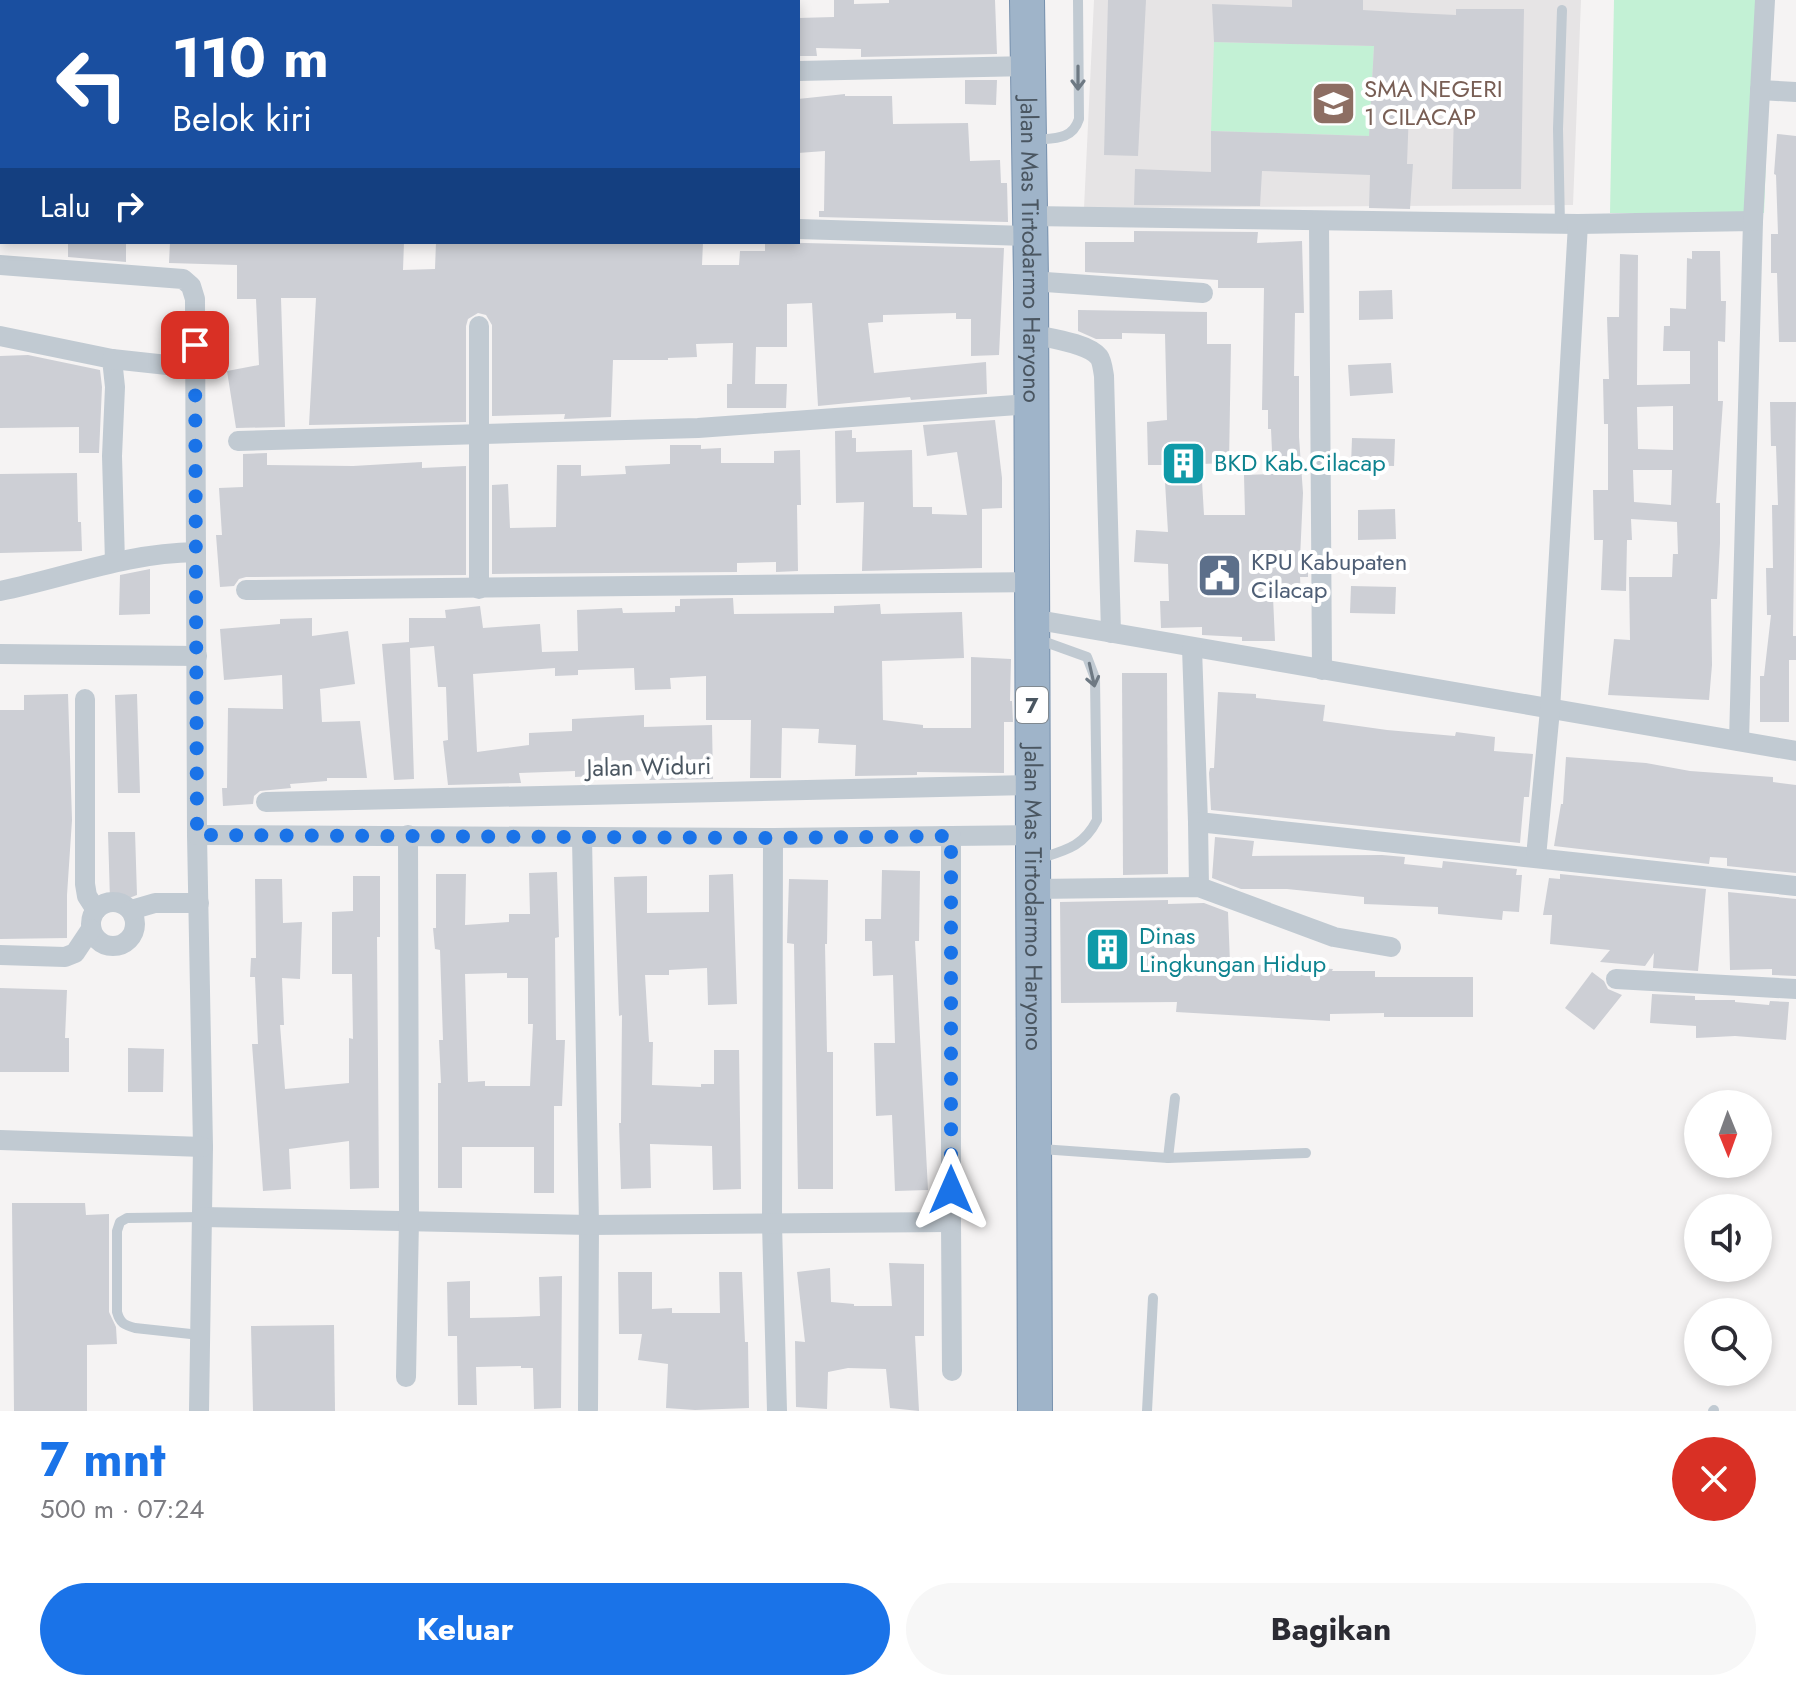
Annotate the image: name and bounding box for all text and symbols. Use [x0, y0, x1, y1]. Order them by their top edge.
text: 110 m [172, 17, 329, 98]
icon: left [40, 32, 144, 136]
one-way arrow [1070, 64, 1086, 91]
place label: SMA NEGERI 1 CILACAP [1364, 71, 1503, 134]
school or university icon: SMA NEGERI 1 CILACAP [1309, 79, 1357, 127]
text: Belok kiri [172, 92, 312, 144]
street label: Jalan Mas Tirtodarmo Haryono [1011, 94, 1049, 403]
icon: right [107, 184, 151, 228]
text: Lalu [40, 185, 91, 228]
pin [161, 311, 229, 379]
icon: arrive [173, 323, 217, 367]
building icon: BKD Kab.Cilacap [1159, 439, 1207, 487]
place label: BKD Kab.Cilacap [1214, 445, 1386, 480]
place label: KPU Kabupaten Cilacap [1251, 544, 1407, 607]
public building icon: KPU Kabupaten Cilacap [1196, 552, 1244, 600]
one-way arrow [1085, 662, 1100, 687]
road number: 7 [1016, 687, 1048, 723]
street label: Jalan Mas Tirtodarmo Haryono [1016, 742, 1052, 1051]
street label: Jalan Widuri [583, 748, 712, 785]
place label: Dinas Lingkungan Hidup [1139, 918, 1326, 981]
building icon: Dinas Lingkungan Hidup [1084, 926, 1132, 974]
north arrow [1684, 1090, 1772, 1178]
map controls [1684, 1090, 1772, 1386]
position arrow [909, 1148, 993, 1232]
button: sound [1684, 1194, 1772, 1282]
button: search [1684, 1298, 1772, 1386]
text: 7 mnt [40, 1425, 166, 1494]
button: close [1672, 1437, 1756, 1521]
text: 500 m · 07:24 [40, 1490, 204, 1528]
button: Keluar [40, 1583, 890, 1675]
button: Bagikan [906, 1583, 1756, 1675]

